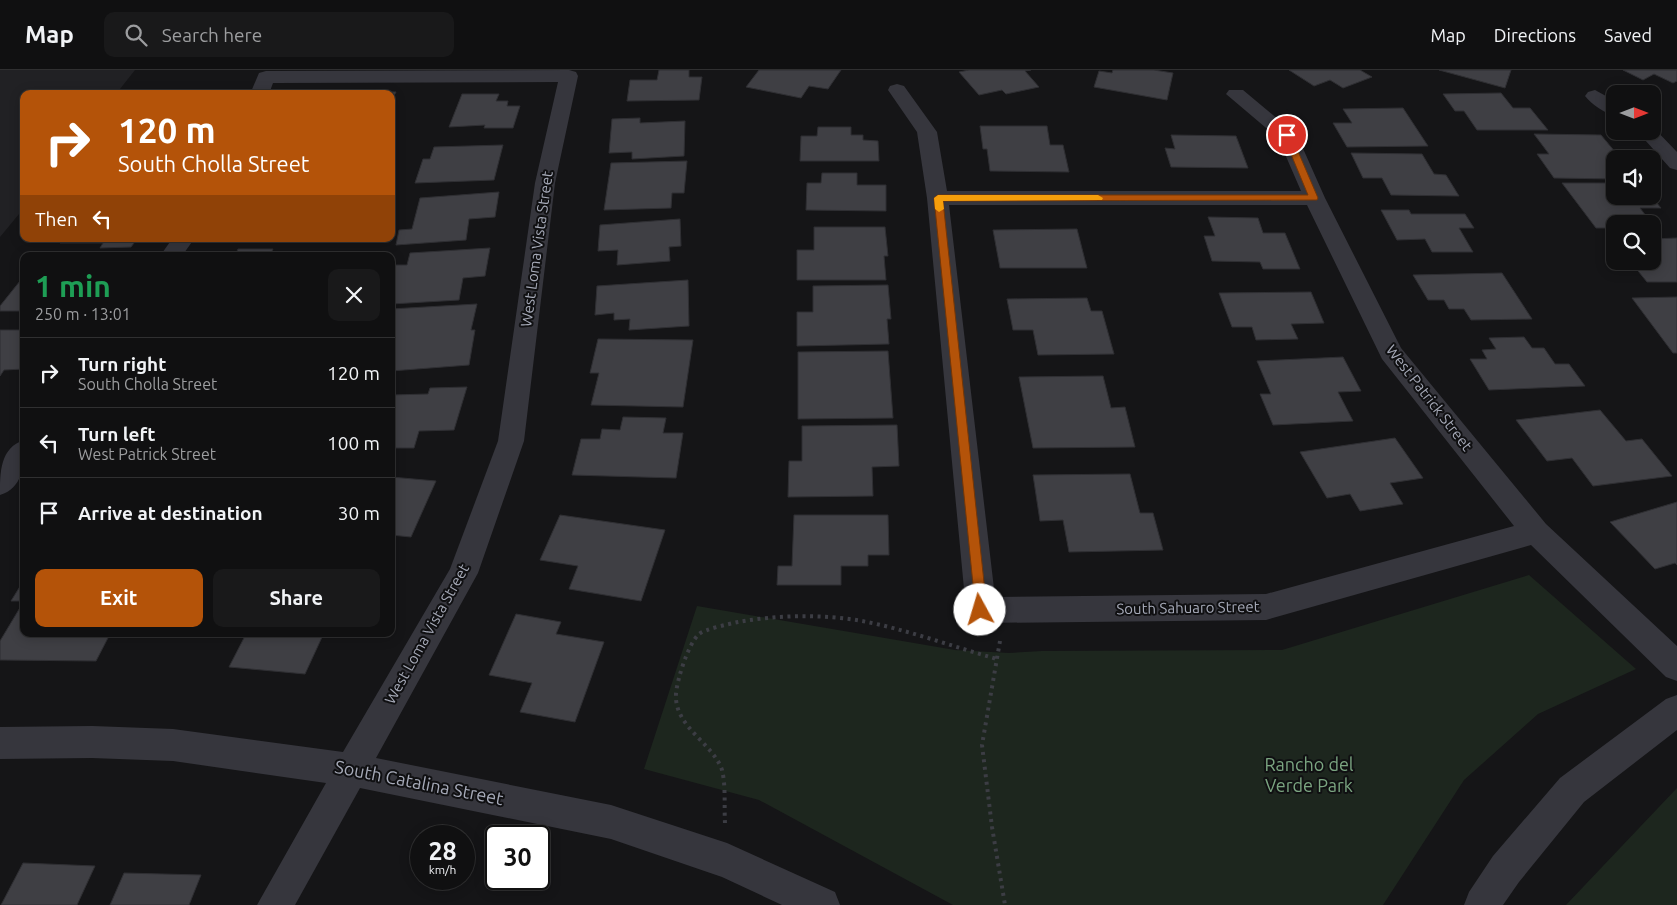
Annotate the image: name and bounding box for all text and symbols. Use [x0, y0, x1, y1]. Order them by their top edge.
search box [104, 12, 454, 57]
text: Map [25, 21, 74, 48]
icon: search [122, 21, 150, 49]
text: Search here [162, 24, 262, 46]
text: Map [1430, 25, 1466, 45]
text: Directions [1494, 25, 1576, 45]
text: Saved [1604, 25, 1652, 45]
north arrow [1606, 85, 1661, 140]
map controls [1606, 85, 1661, 270]
icon: right [35, 110, 100, 175]
text: 120 m [118, 110, 216, 150]
pin [1266, 114, 1308, 156]
icon: arrive [1273, 121, 1301, 149]
button: sound [1606, 150, 1661, 205]
text: South Cholla Street [118, 151, 309, 176]
street label: West Loma Vista Street [517, 170, 556, 328]
icon: left [88, 205, 116, 233]
text: Then [35, 208, 78, 230]
button: search [1606, 215, 1661, 270]
text: 1 min [35, 269, 111, 303]
button: close [328, 269, 380, 321]
text: 250 m · 13:01 [35, 305, 131, 323]
street label: West Patrick Street [1383, 341, 1476, 454]
text: Turn right [78, 353, 166, 375]
icon: right [35, 359, 63, 387]
text: 120 m [327, 362, 380, 384]
text: South Cholla Street [78, 375, 217, 393]
text: Turn left [78, 423, 156, 445]
icon: left [35, 429, 63, 457]
text: 100 m [327, 432, 380, 454]
text: West Patrick Street [78, 445, 216, 463]
icon: arrive [35, 499, 63, 527]
text: Arrive at destination [78, 502, 263, 524]
text: 30 m [338, 502, 380, 524]
street label: West Loma Vista Street [381, 561, 472, 707]
button: Exit [35, 569, 203, 627]
button: Share [213, 569, 380, 627]
position arrow [953, 583, 1005, 635]
street label: South Sahuaro Street [1116, 598, 1260, 617]
park label: Rancho del Verde Park [1264, 754, 1354, 795]
street label: South Catalina Street [333, 756, 505, 808]
speed limit sign: 30 [485, 825, 550, 890]
text: 28 [428, 837, 457, 865]
text: km/h [429, 863, 456, 876]

